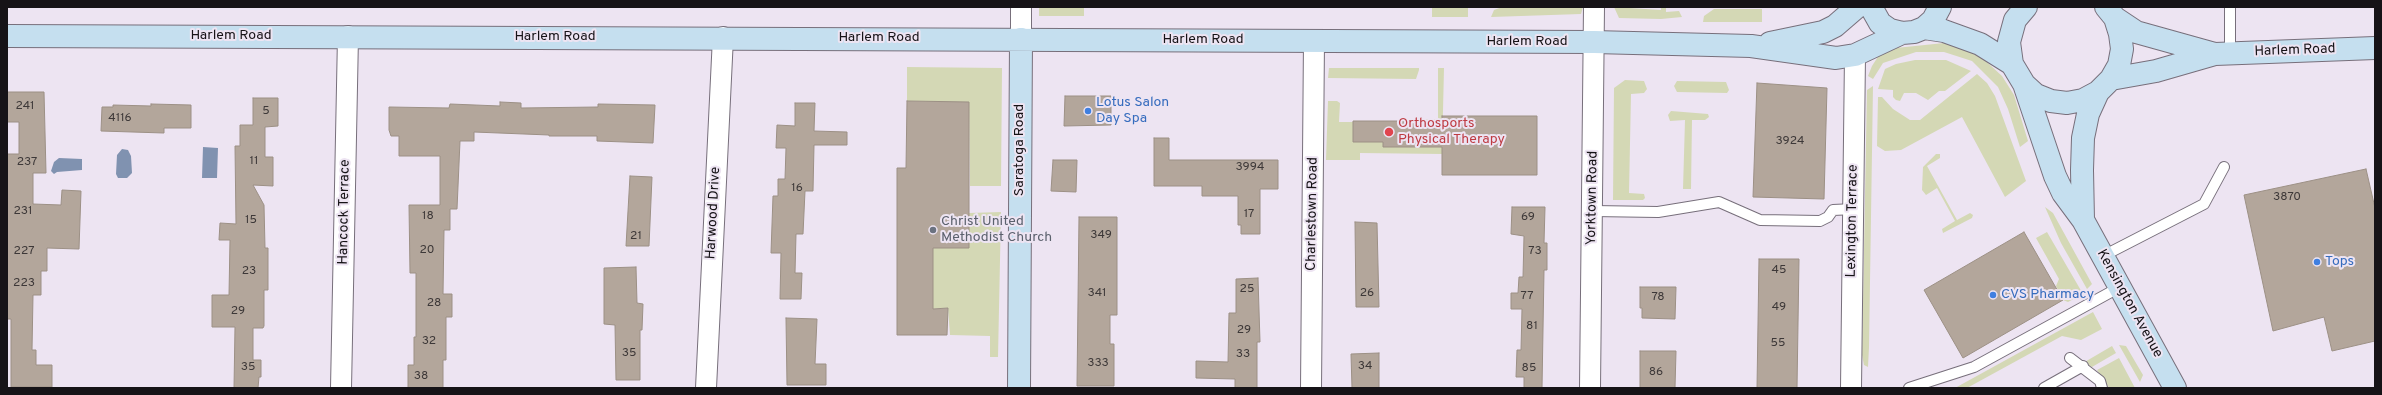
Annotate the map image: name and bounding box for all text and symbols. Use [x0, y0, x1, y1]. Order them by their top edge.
street label: Harlem Road [190, 28, 272, 44]
street label: Harlem Road [514, 29, 596, 45]
street label: Harlem Road [838, 30, 920, 46]
street label: Harlem Road [1162, 32, 1244, 48]
street label: Harlem Road [1486, 34, 1568, 50]
street label: Harlem Road [2254, 41, 2336, 61]
place label: Lotus Salon Day Spa [1096, 95, 1169, 128]
house number: 241 [15, 100, 35, 114]
street label: Saratoga Road [1012, 104, 1028, 196]
house number: 5 [262, 105, 270, 119]
marker: Lotus Salon Day Spa [1083, 106, 1093, 116]
house number: 4116 [108, 112, 132, 126]
place label: Orthosports Physical Therapy [1398, 116, 1505, 148]
marker: Orthosports Physical Therapy [1383, 126, 1395, 138]
house number: 3924 [1776, 135, 1804, 149]
street label: Yorktown Road [1584, 151, 1602, 245]
house number: 11 [250, 155, 258, 169]
house number: 237 [17, 156, 37, 170]
street label: Charlestown Road [1304, 157, 1322, 271]
street label: Hancock Terrace [336, 159, 354, 265]
house number: 3994 [1236, 161, 1264, 175]
street label: Lexington Terrace [1844, 164, 1862, 278]
street label: Harwood Drive [703, 166, 725, 260]
house number: 16 [791, 182, 803, 196]
house number: 3870 [2273, 191, 2301, 205]
house number: 231 [13, 205, 33, 219]
house number: 17 [1244, 208, 1254, 222]
house number: 18 [422, 210, 434, 224]
house number: 69 [1521, 211, 1535, 225]
house number: 15 [245, 214, 257, 228]
place label: Christ United Methodist Church [941, 214, 1052, 246]
marker: Christ United Methodist Church [928, 225, 938, 235]
house number: 349 [1090, 229, 1112, 243]
house number: 21 [630, 230, 642, 244]
house number: 20 [419, 244, 435, 258]
house number: 227 [14, 245, 34, 259]
house number: 73 [1528, 245, 1542, 259]
street label: Kensington Avenue [2092, 247, 2166, 361]
place label: Tops [2325, 254, 2354, 270]
marker: Tops [2312, 257, 2322, 267]
house number: 45 [1772, 264, 1786, 278]
house number: 23 [242, 265, 256, 279]
house number: 223 [13, 277, 35, 291]
house number: 25 [1240, 283, 1254, 297]
house number: 341 [1087, 287, 1107, 301]
house number: 26 [1360, 287, 1374, 301]
place label: CVS Pharmacy [2001, 287, 2094, 303]
house number: 77 [1521, 290, 1533, 304]
marker: CVS Pharmacy [1988, 290, 1998, 300]
house number: 78 [1651, 291, 1665, 305]
house number: 28 [427, 297, 441, 311]
house number: 49 [1772, 301, 1786, 315]
house number: 29 [231, 305, 245, 319]
house number: 81 [1526, 320, 1538, 334]
house number: 29 [1237, 324, 1251, 338]
house number: 32 [422, 335, 436, 349]
house number: 55 [1771, 337, 1785, 351]
house number: 35 [622, 347, 636, 361]
house number: 33 [1236, 348, 1250, 362]
house number: 333 [1087, 357, 1109, 371]
house number: 34 [1358, 360, 1372, 374]
house number: 35 [241, 361, 255, 375]
house number: 85 [1522, 362, 1536, 376]
house number: 86 [1649, 366, 1663, 380]
house number: 38 [414, 370, 428, 384]

